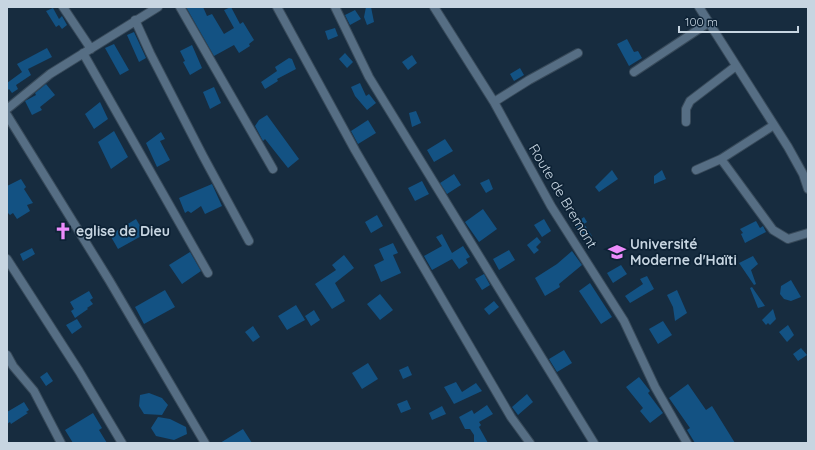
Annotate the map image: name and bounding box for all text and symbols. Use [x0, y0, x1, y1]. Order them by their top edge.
scale bar [679, 8, 798, 34]
text: 100 m [685, 14, 718, 29]
street label: Route de Bremant [525, 141, 601, 252]
church icon: eglise de Dieu [53, 221, 73, 241]
place label: eglise de Dieu [76, 222, 170, 240]
place label: Université Moderne d'Haïti [630, 235, 737, 269]
school or university icon: Université Moderne d'Haïti [607, 242, 627, 262]

